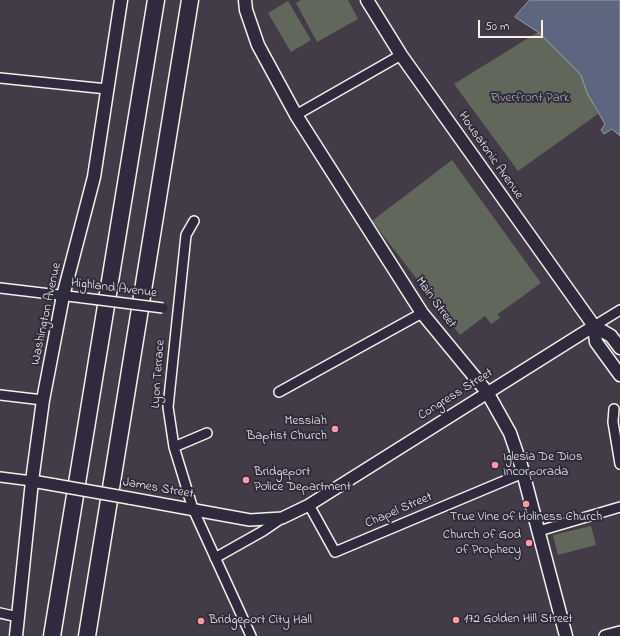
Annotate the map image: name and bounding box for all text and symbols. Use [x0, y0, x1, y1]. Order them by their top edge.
scale bar [480, 12, 545, 38]
text: 50 m [485, 18, 509, 36]
park label: Riverfront Park [491, 91, 569, 107]
street label: Housatonic Avenue [454, 109, 526, 203]
street label: Washington Avenue [29, 261, 65, 367]
street label: Main Street [411, 274, 459, 332]
street label: Highland Avenue [70, 276, 158, 302]
street label: Lyon Terrace [149, 339, 169, 409]
street label: Congress Street [416, 366, 496, 424]
place label: Messiah Baptist Church [247, 414, 327, 445]
marker: Messiah Baptist Church [330, 424, 340, 434]
place label: Iglesia De Dios Incorporada [503, 450, 582, 481]
marker: Iglesia De Dios Incorporada [490, 460, 500, 470]
place label: Bridgeport Police Department [254, 465, 351, 496]
street label: James Street [121, 475, 195, 503]
marker: Bridgeport Police Department [241, 475, 251, 485]
street label: Chapel Street [363, 490, 435, 532]
marker: True Vine of Holiness Church [521, 499, 531, 509]
place label: True Vine of Holiness Church [450, 510, 602, 526]
place label: Church of God of Prophecy [443, 528, 521, 559]
marker: Church of God of Prophecy [524, 538, 534, 548]
place label: 172 Golden Hill Street [464, 612, 573, 628]
place label: Bridgeport City Hall [209, 613, 312, 629]
marker: 172 Golden Hill Street [451, 615, 461, 625]
marker: Bridgeport City Hall [196, 616, 206, 626]

